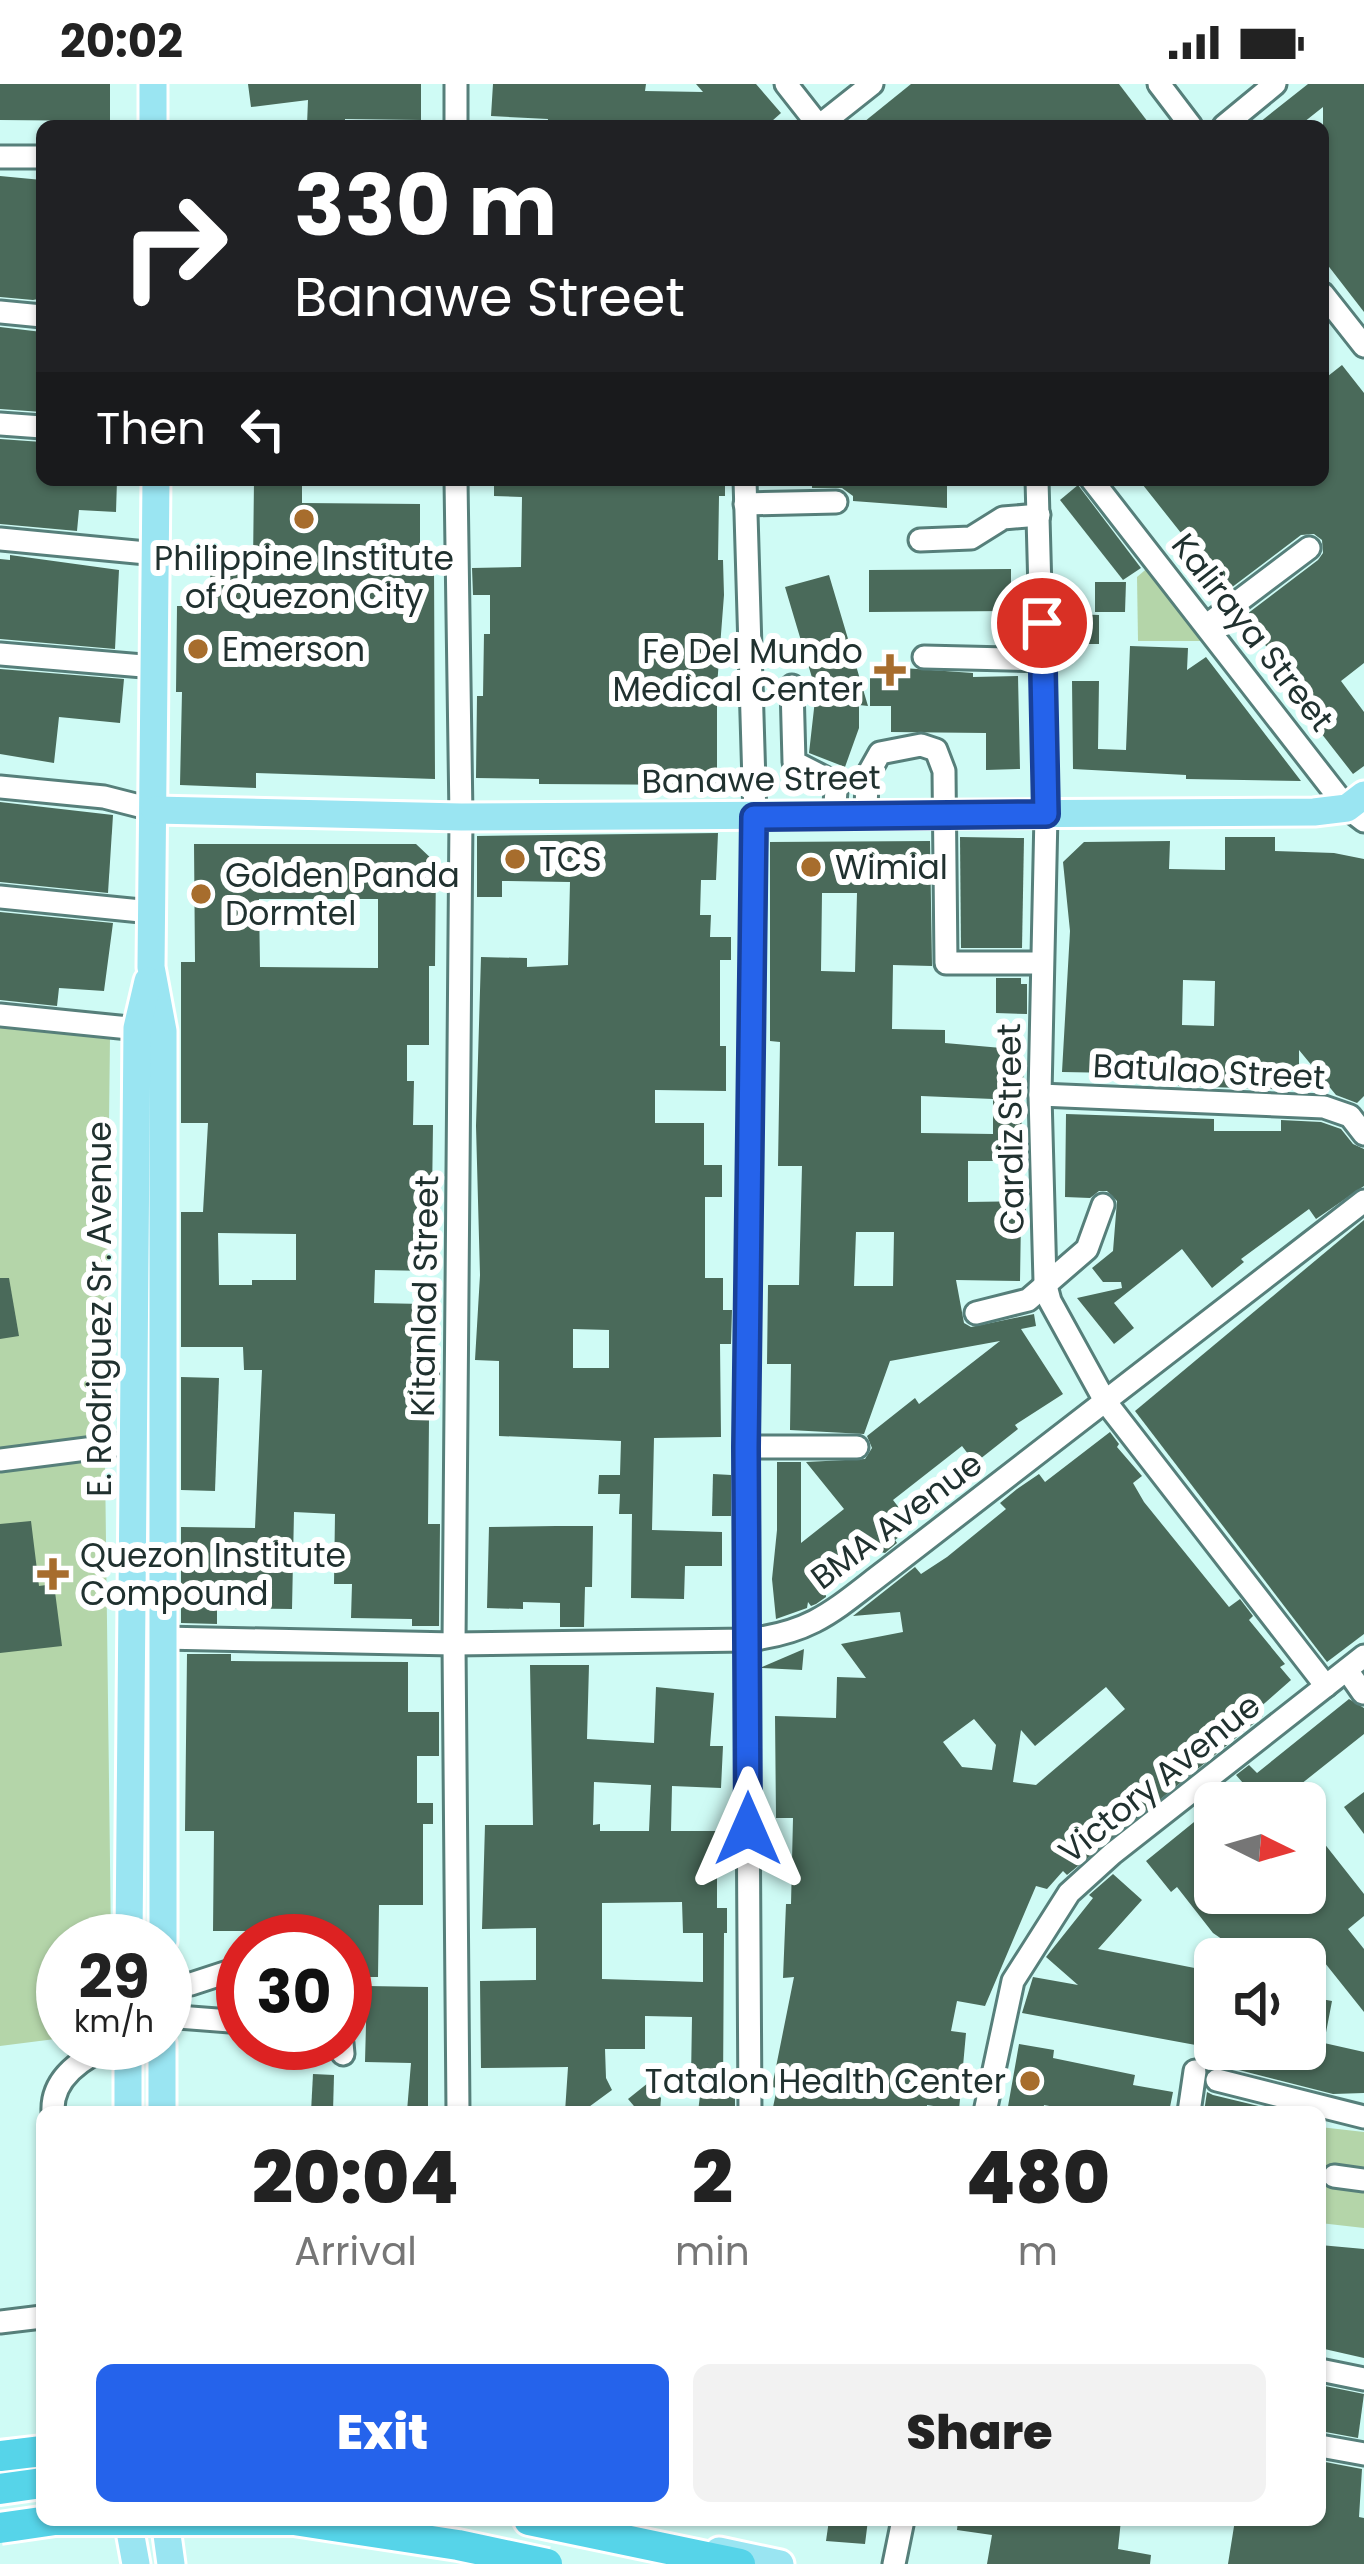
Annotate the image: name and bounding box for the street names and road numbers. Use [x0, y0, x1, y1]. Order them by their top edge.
street label: Kaliraya Street [1160, 524, 1345, 741]
street label: Banawe Street [641, 754, 881, 805]
street label: Cardiz Street [985, 1023, 1036, 1235]
street label: Batulao Street [1092, 1042, 1326, 1101]
street label: E. Rodriguez Sr. Avenue [76, 1121, 123, 1497]
street label: Kitanlad Street [399, 1175, 450, 1417]
street label: BMA Avenue [801, 1440, 992, 1600]
street label: Victory Avenue [1048, 1682, 1270, 1874]

